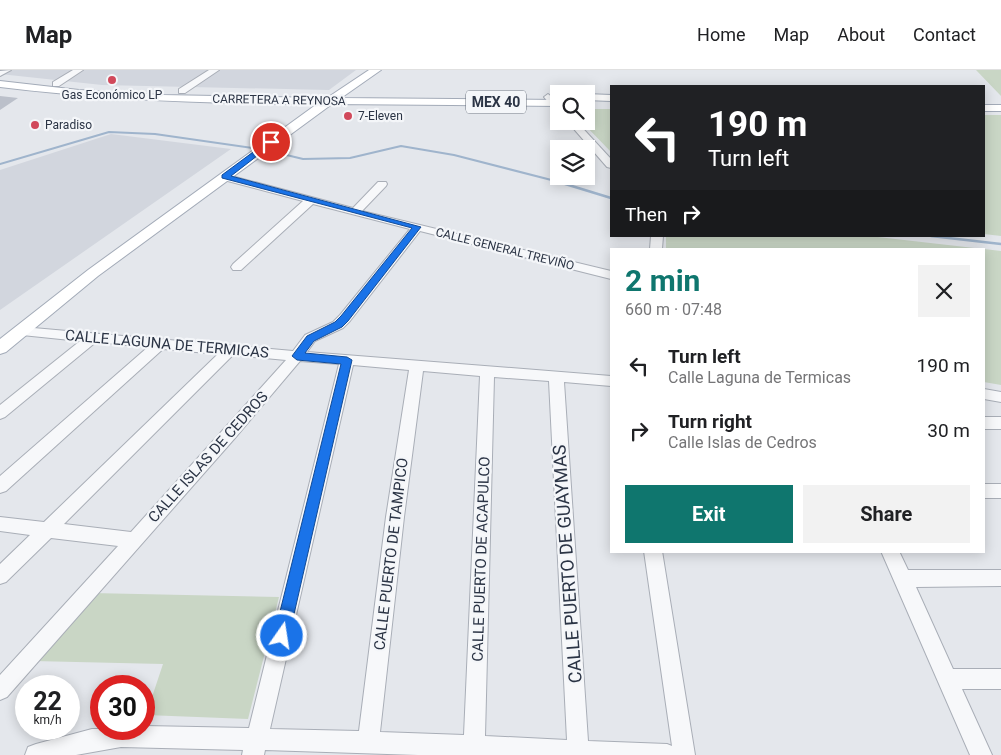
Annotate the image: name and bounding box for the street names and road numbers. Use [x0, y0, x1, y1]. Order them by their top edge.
road number: MEX 40 [466, 91, 526, 114]
street label: CARRETERA A REYNOSA [212, 92, 346, 108]
street label: CALLE GENERAL TREVIÑO [434, 223, 576, 273]
street label: CALLE LAGUNA DE TERMICAS [64, 326, 270, 362]
street label: CALLE ISLAS DE CEDROS [144, 388, 272, 526]
street label: CALLE PUERTO DE GUAYMAS [548, 444, 586, 684]
street label: CALLE PUERTO DE ACAPULCO [468, 456, 494, 662]
street label: CALLE PUERTO DE TAMPICO [370, 457, 412, 651]

